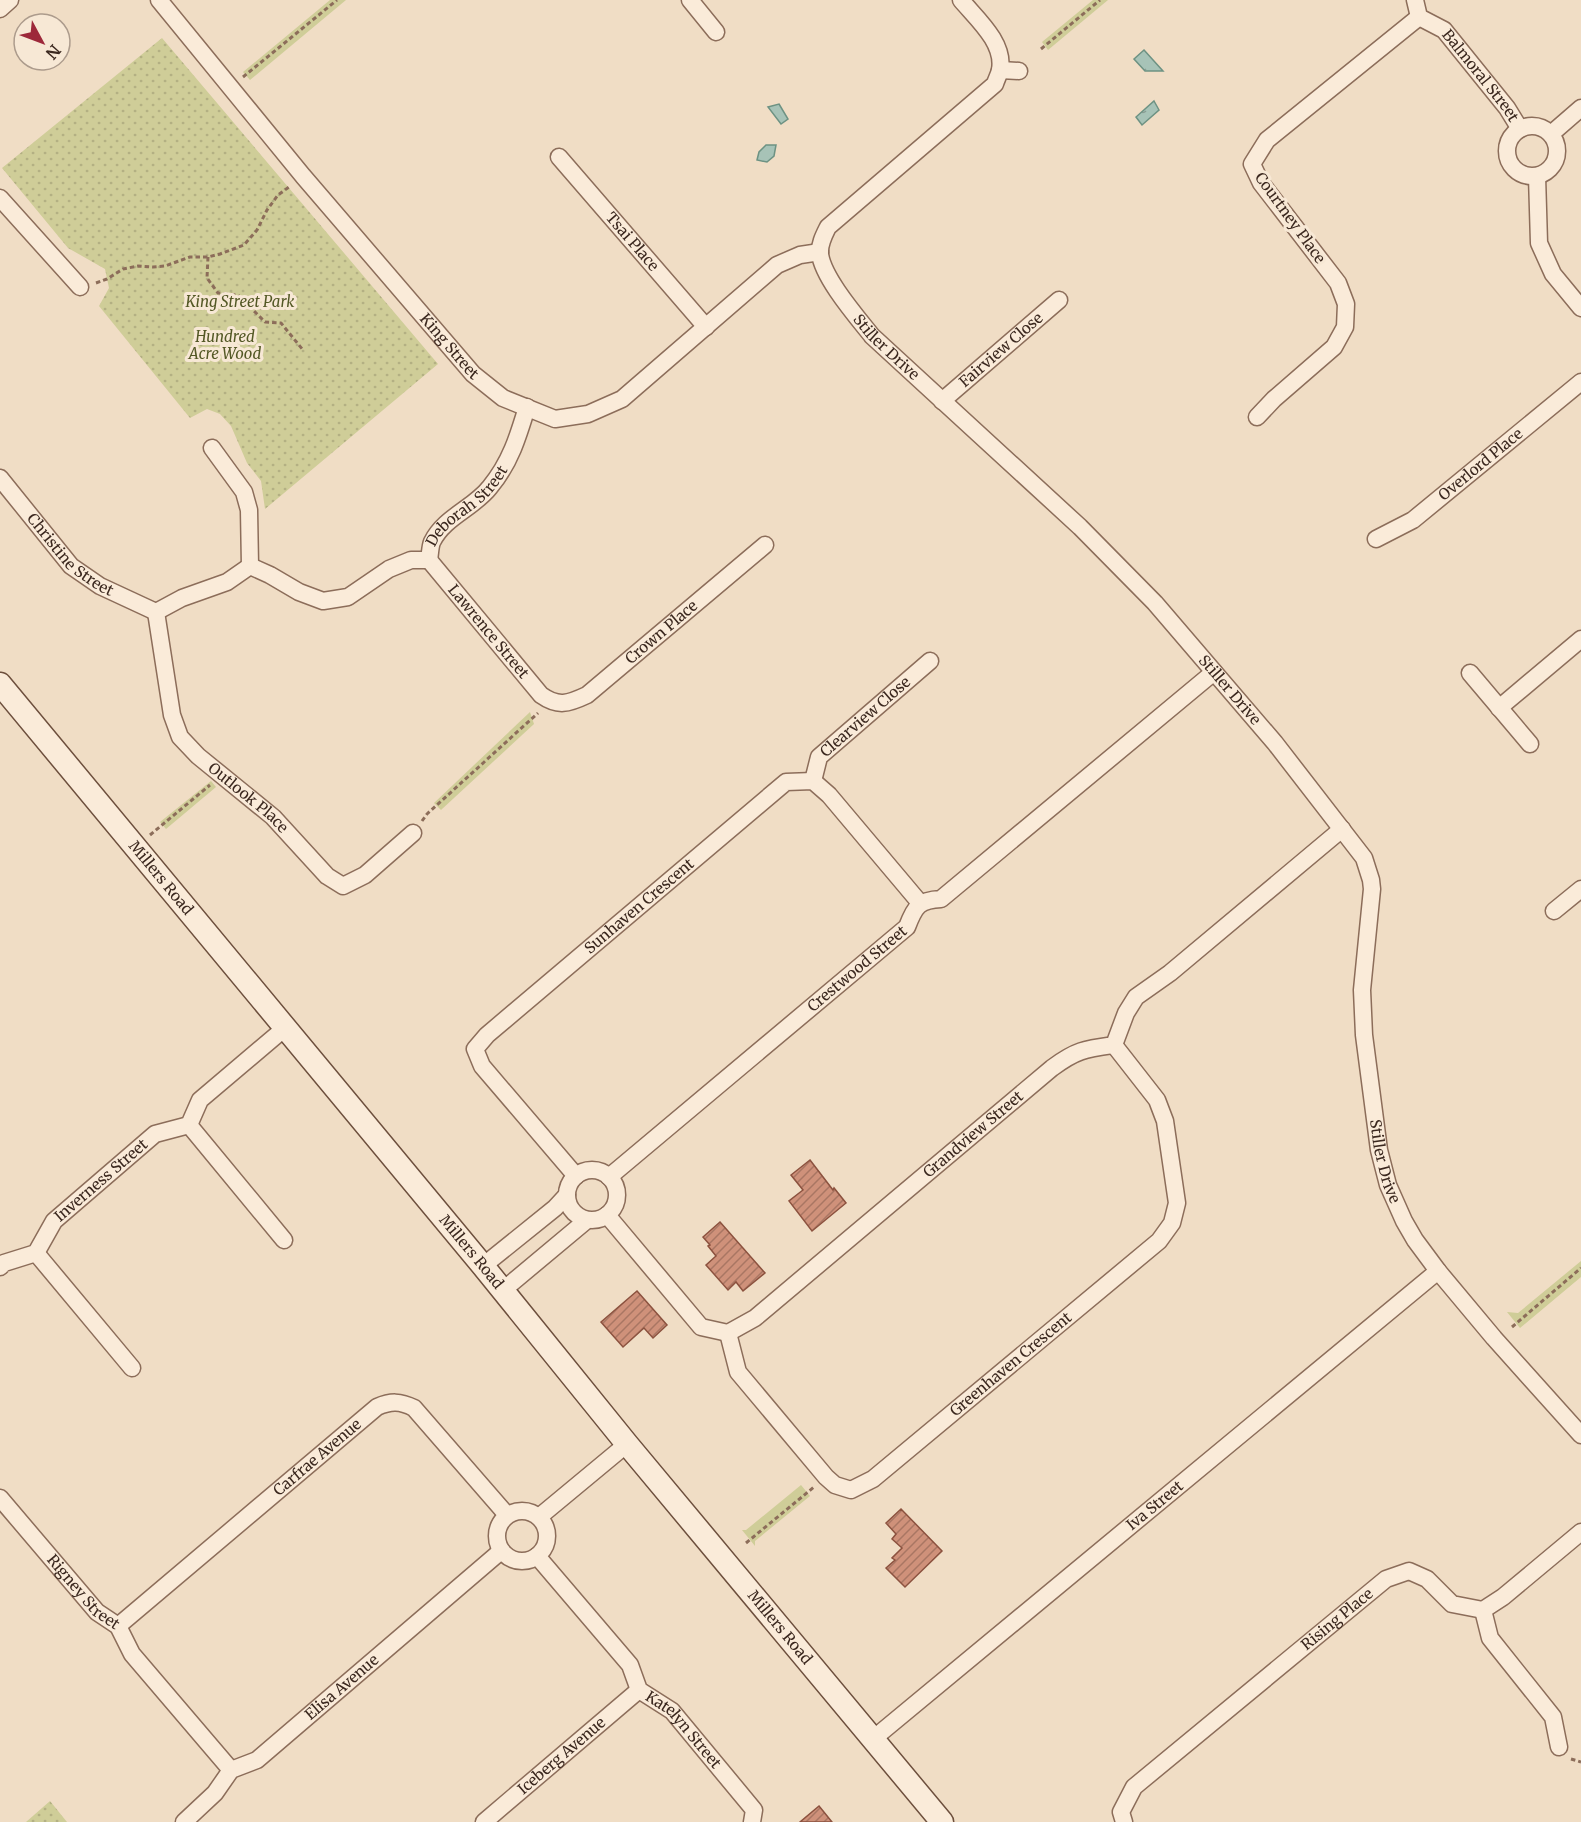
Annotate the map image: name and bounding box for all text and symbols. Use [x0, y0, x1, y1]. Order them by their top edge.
north arrow [12, 12, 72, 72]
street label: Balmoral Street [1438, 25, 1523, 125]
text: N [41, 41, 65, 63]
street label: Courtney Place [1251, 168, 1330, 267]
street label: Tsai Place [602, 208, 663, 275]
park label: King Street Park [185, 292, 295, 311]
street label: Fairview Close [955, 308, 1047, 391]
street label: King Street [416, 309, 483, 384]
street label: Stiller Drive [849, 310, 924, 384]
park label: Hundred Acre Wood [188, 327, 261, 363]
street label: Overlord Place [1434, 424, 1526, 504]
street label: Deborah Street [421, 462, 512, 549]
street label: Christine Street [23, 509, 117, 600]
street label: Lawrence Street [444, 580, 533, 682]
street label: Crown Place [621, 596, 701, 668]
street label: Stiller Drive [1195, 651, 1265, 729]
street label: Clearview Close [816, 672, 914, 761]
street label: Outlook Place [204, 758, 293, 837]
street label: Millers Road [125, 837, 198, 919]
street label: Sunhaven Crescent [580, 854, 698, 957]
street label: Crestwood Street [803, 921, 911, 1015]
street label: Grandview Street [919, 1086, 1027, 1181]
street label: Stiller Drive [1366, 1118, 1405, 1206]
street label: Inverness Street [50, 1135, 151, 1226]
street label: Millers Road [435, 1211, 508, 1293]
street label: Greenhaven Crescent [946, 1308, 1075, 1420]
street label: Carfrae Avenue [269, 1414, 365, 1500]
street label: Iva Street [1122, 1476, 1187, 1534]
street label: Rigney Street [43, 1550, 124, 1633]
street label: Rising Place [1297, 1584, 1377, 1654]
street label: Millers Road [744, 1586, 817, 1668]
street label: Elisa Avenue [301, 1650, 382, 1724]
street label: Katelyn Street [642, 1687, 726, 1772]
street label: Iceberg Avenue [514, 1713, 609, 1798]

